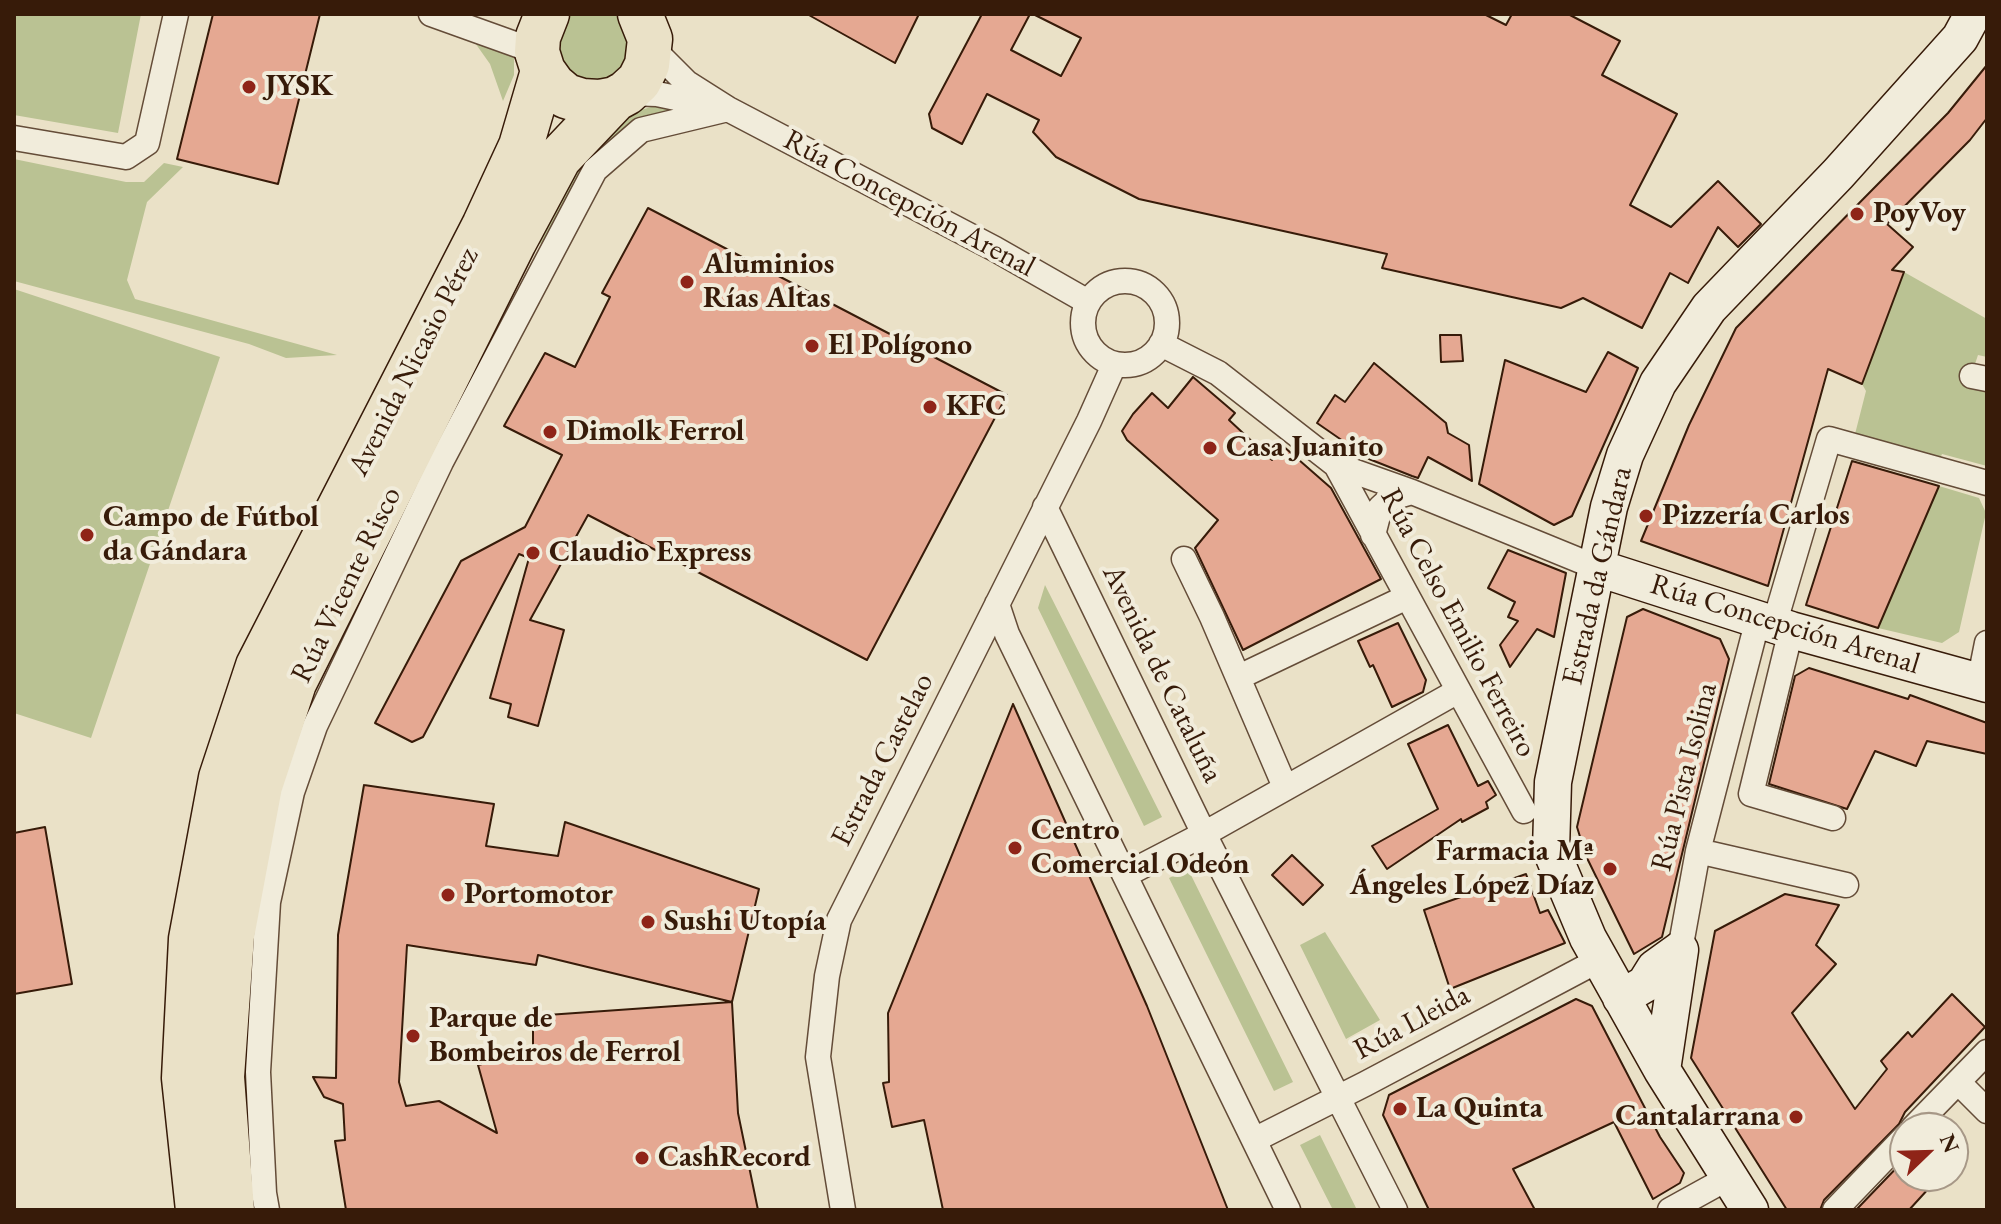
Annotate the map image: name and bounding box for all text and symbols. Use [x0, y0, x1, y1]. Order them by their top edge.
place label: JYSK [265, 69, 333, 105]
marker: JYSK [240, 78, 258, 96]
street label: Rúa Concepción Arenal [777, 122, 1041, 286]
place label: PoyVoy [1873, 196, 1966, 232]
marker: PoyVoy [1848, 205, 1866, 223]
street label: Avenida Nicasio Pérez [341, 242, 487, 482]
place label: Aluminios Rías Altas [703, 247, 834, 318]
marker: Aluminios Rías Altas [678, 273, 696, 291]
place label: El Polígono [828, 328, 972, 364]
marker: El Polígono [803, 337, 821, 355]
place label: KFC [946, 389, 1007, 425]
marker: KFC [921, 398, 939, 416]
place label: Dimolk Ferrol [566, 414, 744, 450]
marker: Dimolk Ferrol [541, 423, 559, 441]
place label: Casa Juanito [1226, 430, 1383, 466]
marker: Casa Juanito [1201, 439, 1219, 457]
street label: Estrada da Gándara [1555, 463, 1641, 689]
street label: Rúa Vicente Risco [284, 481, 410, 689]
street label: Rúa Celso Emilio Ferreiro [1372, 483, 1544, 763]
place label: Pizzería Carlos [1662, 498, 1850, 534]
place label: Campo de Fútbol da Gándara [103, 500, 319, 570]
marker: Pizzería Carlos [1637, 507, 1655, 525]
marker: Campo de Fútbol da Gándara [78, 526, 96, 544]
place label: Claudio Express [549, 535, 751, 571]
marker: Claudio Express [524, 544, 542, 562]
street label: Avenida de Cataluña [1094, 559, 1230, 789]
street label: Rúa Concepción Arenal [1646, 567, 1924, 683]
street label: Estrada Castelao [824, 668, 942, 852]
street label: Rúa Pista Isolina [1644, 679, 1726, 875]
place label: Centro Comercial Odeón [1031, 813, 1250, 884]
place label: Farmacia Mª Ángeles López Díaz [1350, 834, 1594, 904]
marker: Centro Comercial Odeón [1006, 839, 1024, 857]
marker: Farmacia Mª Ángeles López Díaz [1601, 860, 1619, 878]
place label: Portomotor [464, 877, 613, 913]
marker: Portomotor [439, 886, 457, 904]
place label: Sushi Utopía [664, 904, 826, 940]
marker: Sushi Utopía [639, 913, 657, 931]
street label: Rúa Lleida [1348, 978, 1476, 1068]
place label: Parque de Bombeiros de Ferrol [429, 1001, 681, 1072]
marker: Parque de Bombeiros de Ferrol [404, 1027, 422, 1045]
place label: La Quinta [1416, 1091, 1543, 1127]
place label: Cantalarrana [1615, 1099, 1780, 1135]
marker: La Quinta [1391, 1100, 1409, 1118]
marker: Cantalarrana [1787, 1108, 1805, 1126]
north arrow [1889, 1112, 1969, 1192]
text: N [1933, 1129, 1967, 1157]
place label: CashRecord [658, 1140, 811, 1176]
marker: CashRecord [633, 1149, 651, 1167]

